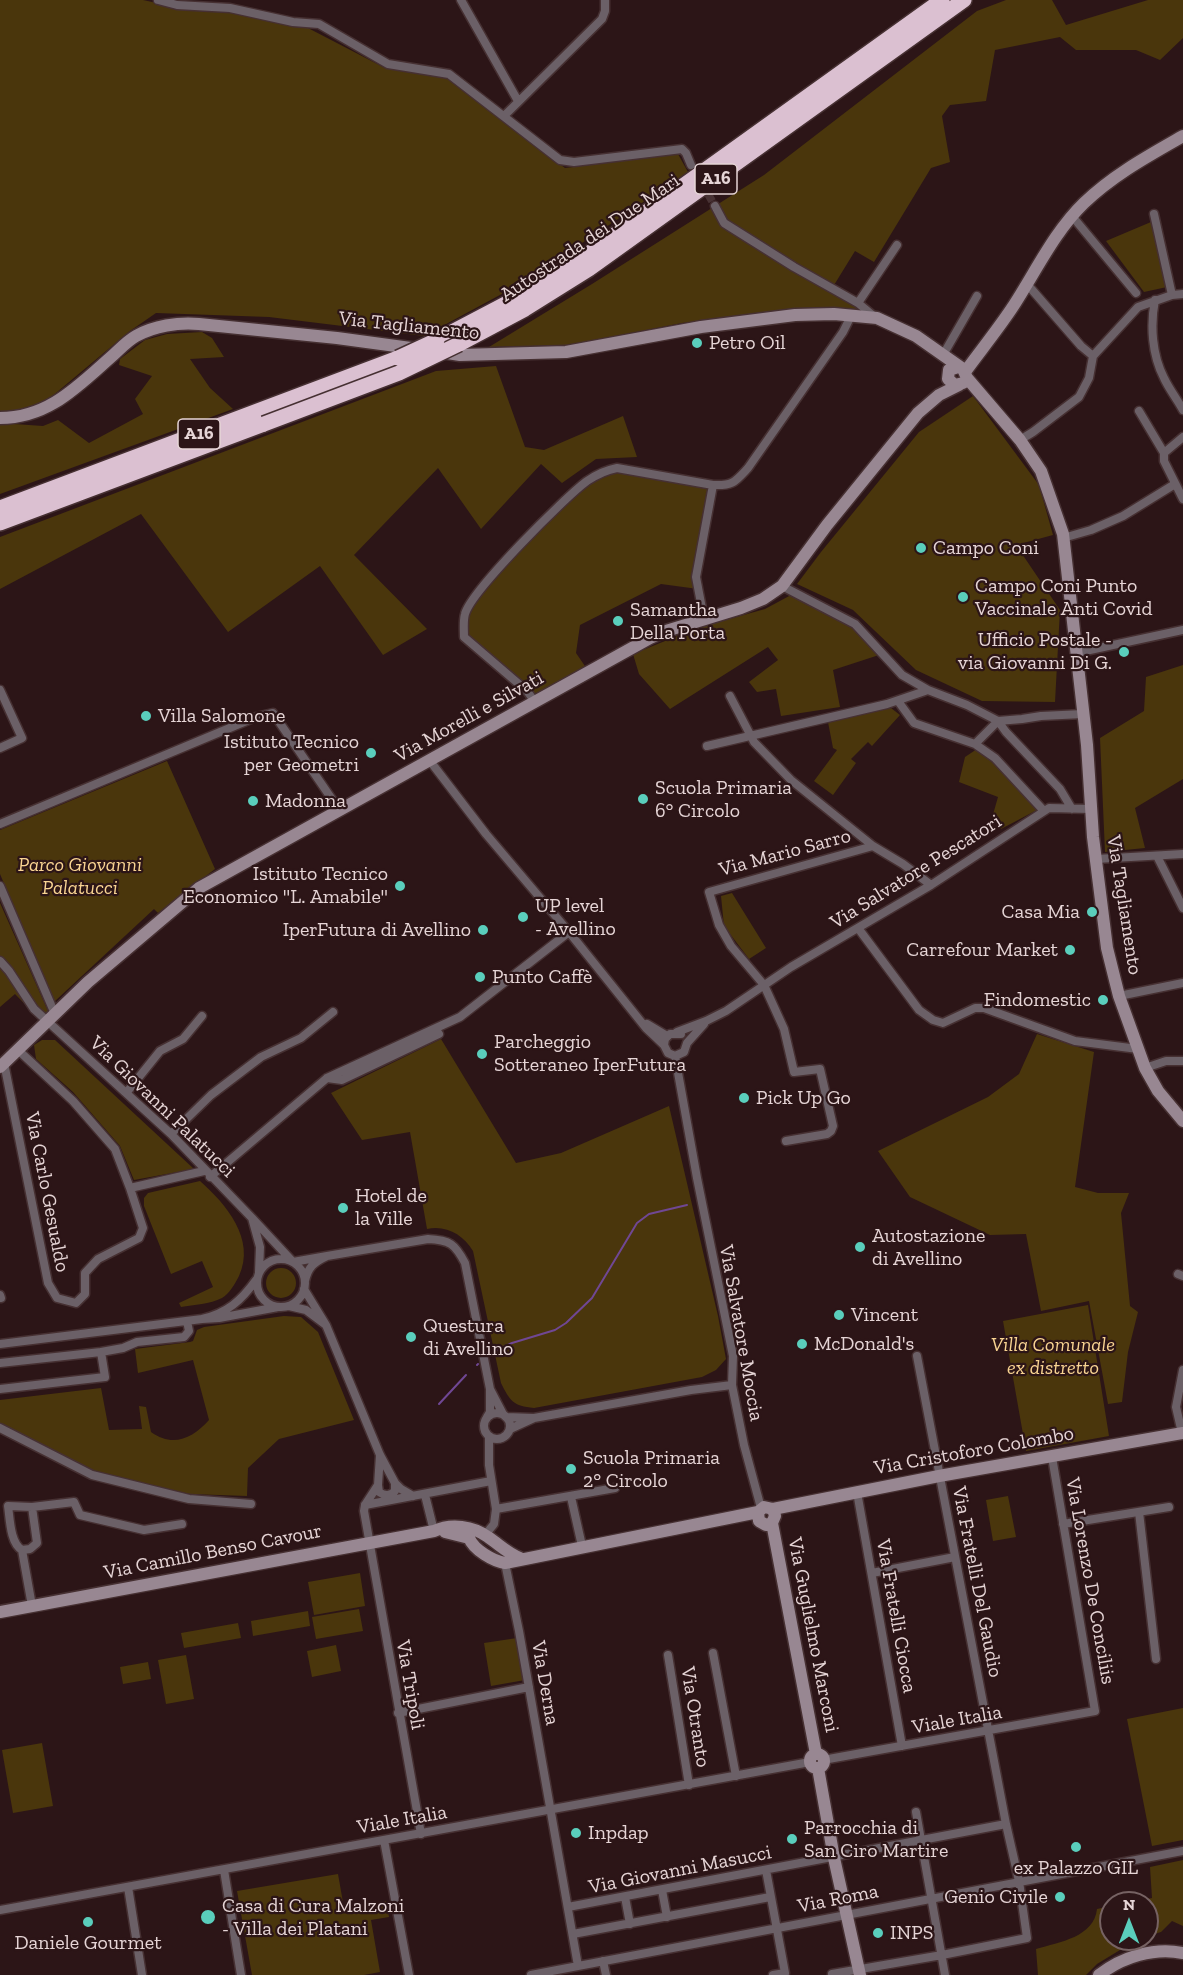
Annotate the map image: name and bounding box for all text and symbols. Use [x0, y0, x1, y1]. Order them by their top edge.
road number: A16 [695, 164, 737, 194]
street label: Autostrada dei Due Mari [495, 169, 685, 307]
street label: Via Tagliamento [338, 307, 480, 345]
place label: Petro Oil [709, 331, 786, 355]
marker: Petro Oil [690, 336, 704, 350]
road number: A16 [178, 419, 220, 449]
place label: Campo Coni [933, 536, 1039, 560]
marker: Campo Coni [914, 541, 928, 555]
place label: Campo Coni Punto Vaccinale Anti Covid [975, 574, 1152, 621]
marker: Campo Coni Punto Vaccinale Anti Covid [956, 590, 970, 604]
place label: Samantha Della Porta [630, 598, 725, 645]
marker: Samantha Della Porta [611, 614, 625, 628]
place label: Ufficio Postale - via Giovanni Di G. [958, 628, 1112, 675]
marker: Ufficio Postale - via Giovanni Di G. [1117, 645, 1131, 659]
street label: Via Morelli e Silvati [390, 666, 548, 768]
place label: Villa Salomone [158, 704, 285, 728]
marker: Villa Salomone [139, 709, 153, 723]
place label: Istituto Tecnico per Geometri [224, 730, 359, 777]
marker: Istituto Tecnico per Geometri [364, 746, 378, 760]
place label: Scuola Primaria 6° Circolo [655, 776, 792, 823]
place label: Madonna [265, 789, 346, 813]
marker: Scuola Primaria 6° Circolo [636, 792, 650, 806]
marker: Madonna [246, 794, 260, 808]
street label: Via Salvatore Pescatori [826, 810, 1006, 934]
street label: Via Mario Sarro [716, 824, 854, 882]
street label: Via Tagliamento [1101, 833, 1147, 977]
park label: Parco Giovanni Palatucci [18, 853, 142, 900]
place label: Istituto Tecnico Economico "L. Amabile" [183, 862, 388, 909]
marker: Istituto Tecnico Economico "L. Amabile" [393, 879, 407, 893]
place label: UP level - Avellino [535, 894, 616, 941]
place label: Casa Mia [1002, 900, 1080, 924]
marker: Casa Mia [1085, 905, 1099, 919]
marker: UP level - Avellino [516, 910, 530, 924]
place label: IperFutura di Avellino [283, 918, 471, 942]
marker: IperFutura di Avellino [476, 923, 490, 937]
place label: Carrefour Market [906, 938, 1058, 962]
marker: Carrefour Market [1063, 943, 1077, 957]
place label: Punto Caffè [492, 965, 593, 989]
marker: Punto Caffè [473, 970, 487, 984]
place label: Findomestic [984, 988, 1091, 1012]
marker: Findomestic [1096, 993, 1110, 1007]
place label: Parcheggio Sotteraneo IperFutura [494, 1030, 686, 1077]
street label: Via Giovanni Palatucci [84, 1031, 240, 1183]
marker: Parcheggio Sotteraneo IperFutura [475, 1047, 489, 1061]
place label: Pick Up Go [756, 1086, 851, 1110]
marker: Pick Up Go [737, 1091, 751, 1105]
street label: Via Carlo Gesualdo [20, 1110, 74, 1274]
place label: Hotel de la Ville [355, 1184, 427, 1231]
marker: Hotel de la Ville [336, 1201, 350, 1215]
place label: Autostazione di Avellino [872, 1224, 985, 1271]
marker: Autostazione di Avellino [853, 1240, 867, 1254]
street label: Via Salvatore Moccia [714, 1243, 768, 1423]
place label: Vincent [851, 1303, 918, 1327]
marker: Vincent [832, 1308, 846, 1322]
place label: Questura di Avellino [423, 1314, 513, 1361]
marker: Questura di Avellino [404, 1330, 418, 1344]
place label: McDonald's [814, 1332, 914, 1356]
park label: Villa Comunale ex distretto [991, 1333, 1115, 1380]
marker: McDonald's [795, 1337, 809, 1351]
street label: Via Cristoforo Colombo [872, 1422, 1076, 1480]
place label: Scuola Primaria 2° Circolo [583, 1446, 720, 1493]
marker: Scuola Primaria 2° Circolo [564, 1462, 578, 1476]
street label: Via Lorenzo De Conciliis [1060, 1476, 1120, 1686]
street label: Via Fratelli Del Gaudio [947, 1484, 1007, 1680]
street label: Via Camillo Benso Cavour [102, 1519, 324, 1585]
street label: Via Guglielmo Marconi [782, 1535, 844, 1735]
street label: Via Fratelli Ciocca [871, 1537, 921, 1695]
street label: Via Tripoli [390, 1638, 430, 1732]
street label: Via Derna [526, 1639, 564, 1727]
street label: Via Otranto [675, 1665, 715, 1769]
street label: Viale Italia [910, 1700, 1004, 1740]
street label: Viale Italia [355, 1800, 449, 1840]
place label: Parrocchia di San Ciro Martire [804, 1816, 948, 1863]
place label: Inpdap [588, 1821, 649, 1845]
marker: Inpdap [569, 1826, 583, 1840]
marker: Parrocchia di San Ciro Martire [785, 1832, 799, 1846]
street label: Via Giovanni Masucci [587, 1840, 773, 1900]
marker: ex Palazzo GIL [1069, 1840, 1083, 1854]
place label: ex Palazzo GIL [1014, 1856, 1138, 1880]
street label: Via Roma [796, 1879, 880, 1919]
place label: Genio Civile [944, 1885, 1048, 1909]
marker: Genio Civile [1053, 1890, 1067, 1904]
north arrow [1099, 1891, 1159, 1951]
place label: Casa di Cura Malzoni - Villa dei Platani [222, 1894, 404, 1941]
text: N [1123, 1895, 1135, 1914]
marker: Casa di Cura Malzoni - Villa dei Platani [199, 1908, 217, 1926]
marker: Daniele Gourmet [81, 1915, 95, 1929]
place label: INPS [890, 1921, 933, 1945]
marker: INPS [871, 1926, 885, 1940]
place label: Daniele Gourmet [14, 1931, 162, 1955]

